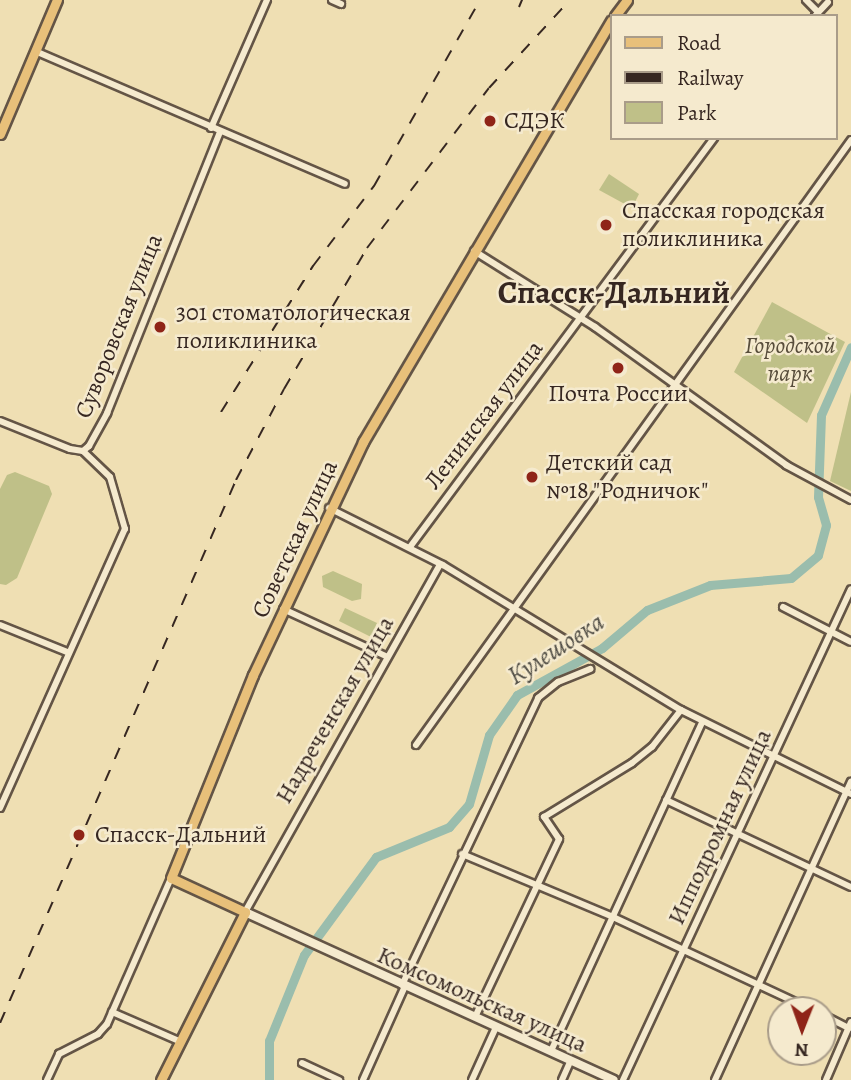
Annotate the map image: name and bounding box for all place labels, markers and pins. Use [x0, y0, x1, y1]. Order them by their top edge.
place label: СДЭК [504, 107, 564, 135]
marker: СДЭК [482, 113, 498, 129]
place label: Спасская городская поликлиника [622, 197, 825, 253]
marker: Спасская городская поликлиника [596, 215, 616, 235]
place label: 301 стоматологическая поликлиника [176, 299, 410, 355]
marker: 301 стоматологическая поликлиника [150, 317, 170, 337]
marker: Почта России [610, 360, 626, 376]
place label: Почта России [548, 380, 688, 408]
place label: Детский сад №18 "Родничок" [546, 449, 709, 505]
marker: Детский сад №18 "Родничок" [524, 469, 540, 485]
place label: Спасск-Дальний [95, 821, 266, 849]
marker: Спасск-Дальний [69, 825, 89, 845]

